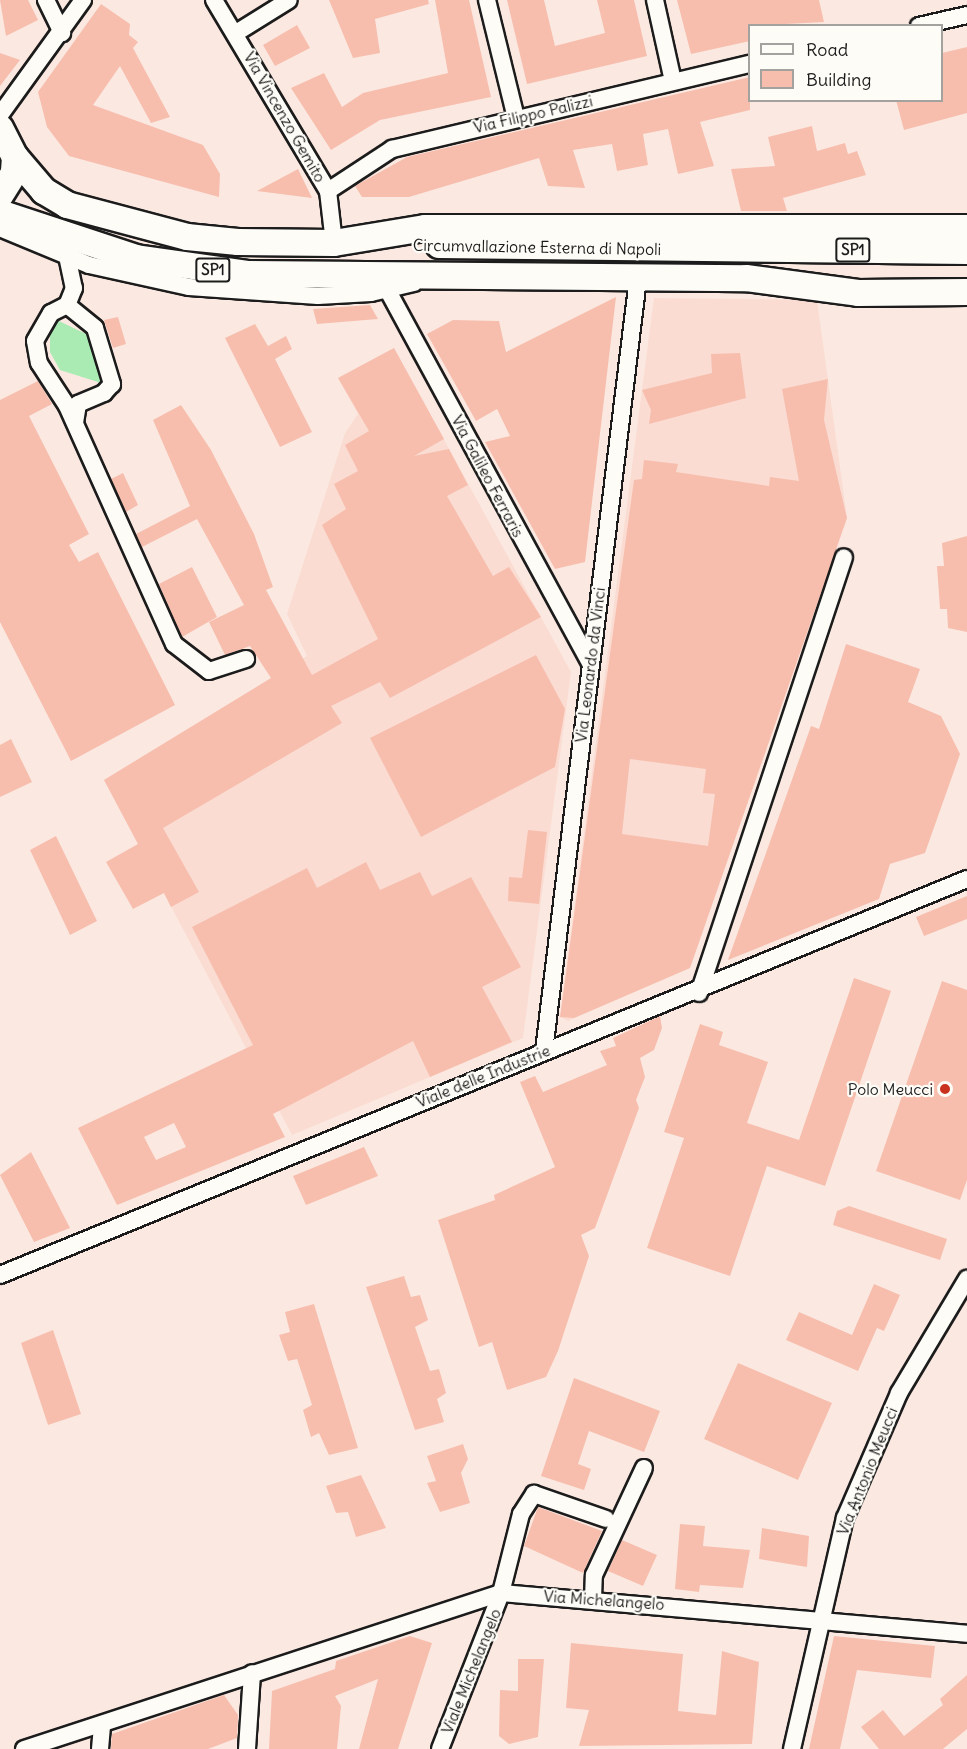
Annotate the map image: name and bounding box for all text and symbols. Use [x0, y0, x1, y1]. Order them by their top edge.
legend [748, 24, 943, 102]
text: Road [806, 38, 848, 61]
street label: Via Vincenzo Gemito [240, 48, 330, 186]
text: Building [806, 68, 871, 91]
street label: Via Filippo Palizzi [472, 91, 594, 137]
street label: Circumvallazione Esterna di Napoli [413, 235, 661, 259]
road number: SP1 [835, 238, 871, 262]
road number: SP1 [195, 258, 231, 282]
street label: Via Galileo Ferraris [448, 412, 528, 540]
street label: Via Leonardo da Vinci [571, 586, 609, 744]
street label: Viale delle Industrie [413, 1040, 553, 1112]
place label: Polo Meucci [848, 1079, 933, 1099]
marker: Polo Meucci [938, 1082, 952, 1096]
street label: Via Antonio Meucci [833, 1404, 901, 1538]
street label: Via Michelangelo [543, 1586, 665, 1614]
street label: Viale Michelangelo [437, 1606, 505, 1736]

